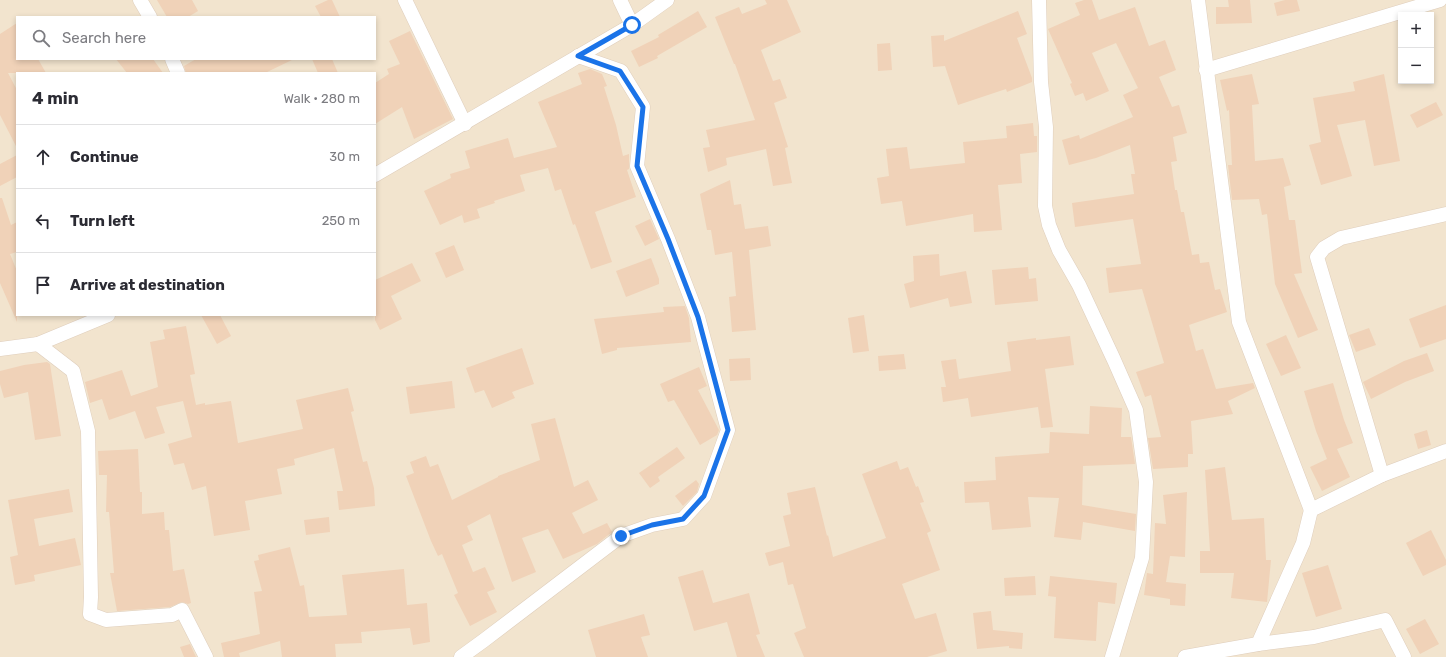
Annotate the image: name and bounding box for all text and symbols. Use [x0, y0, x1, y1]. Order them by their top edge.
map controls [1398, 12, 1434, 84]
button: + [1398, 12, 1434, 48]
search box [16, 16, 376, 60]
route start [623, 16, 641, 34]
icon: search [30, 27, 52, 49]
text: Search here [62, 29, 146, 47]
button: − [1398, 48, 1434, 84]
text: 4 min [32, 88, 79, 108]
text: Walk · 280 m [283, 91, 360, 106]
icon: ahead [32, 146, 54, 168]
text: Continue [70, 148, 139, 166]
text: 30 m [329, 149, 360, 164]
icon: left [32, 210, 54, 232]
text: Turn left [70, 212, 135, 230]
text: 250 m [322, 213, 360, 228]
icon: arrive [32, 274, 54, 296]
text: Arrive at destination [70, 276, 225, 294]
route end [612, 527, 630, 545]

